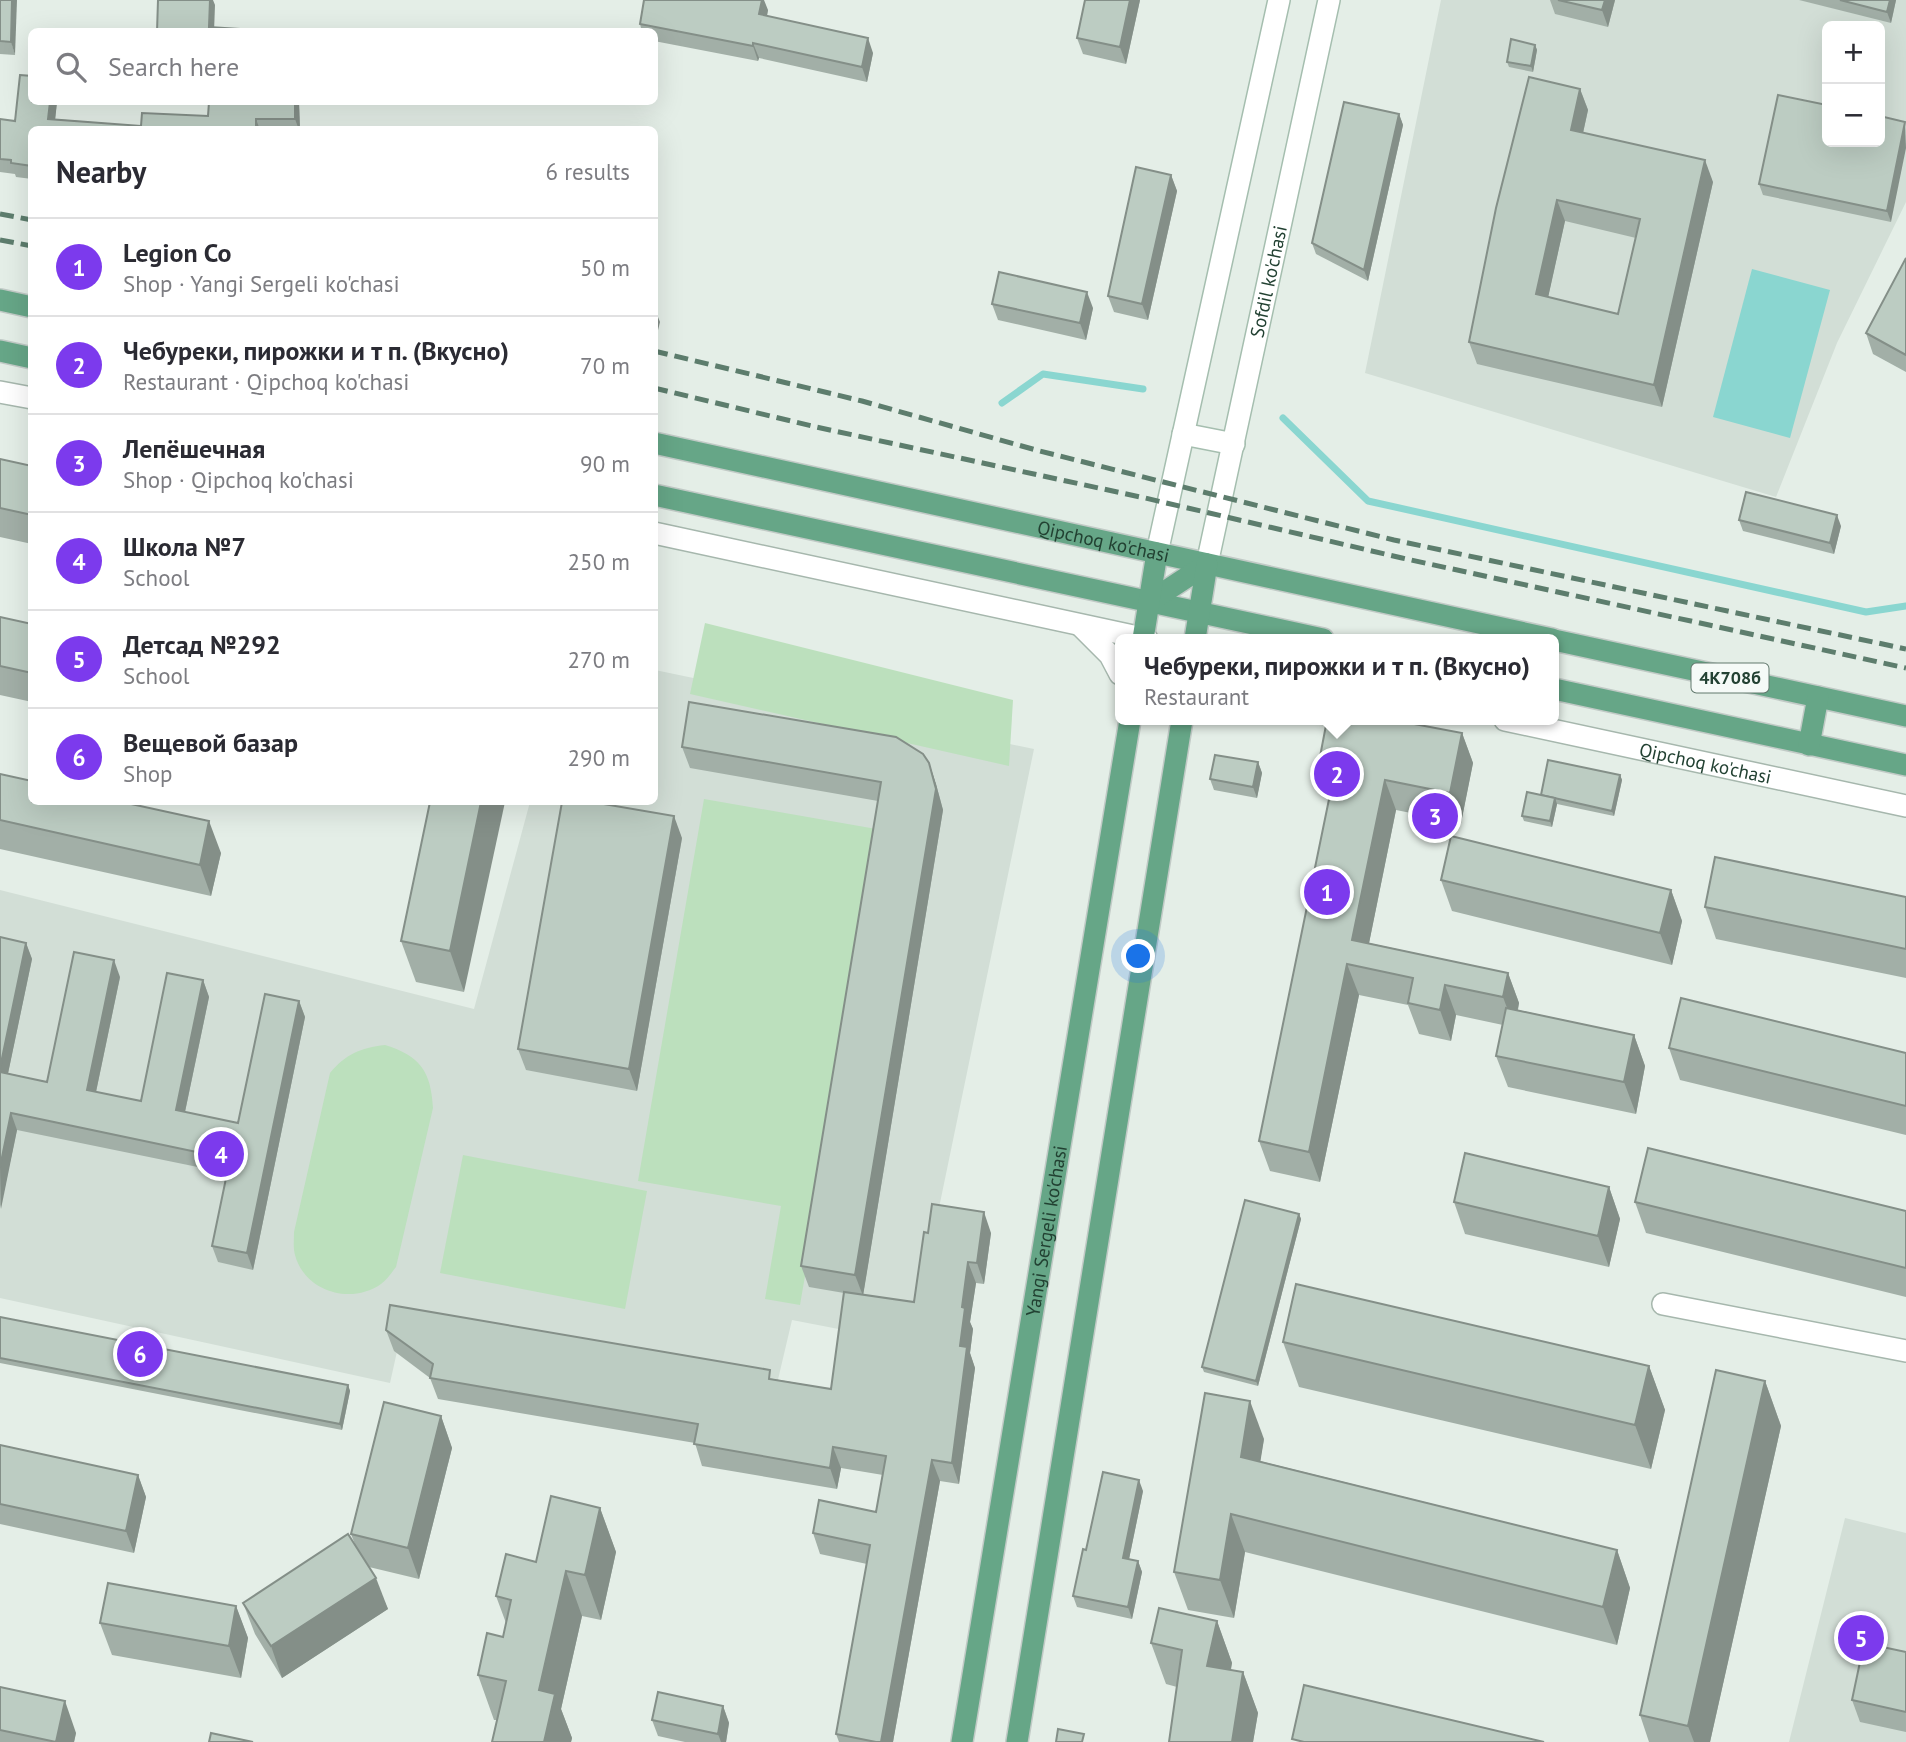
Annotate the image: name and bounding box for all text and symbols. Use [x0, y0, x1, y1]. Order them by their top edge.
map controls [1822, 21, 1885, 147]
button: + [1822, 21, 1885, 84]
search box [28, 28, 658, 105]
icon: search [52, 48, 90, 86]
text: Search here [108, 50, 239, 83]
button: − [1822, 84, 1885, 147]
text: Nearby [56, 152, 146, 191]
text: 6 results [546, 157, 630, 186]
street label: Sofdil ko'chasi [1244, 223, 1292, 340]
text: Legion Co [123, 236, 231, 269]
text: 1 [72, 253, 86, 282]
text: 50 m [580, 253, 630, 282]
text: Shop · Yangi Sergeli ko'chasi [123, 269, 400, 298]
text: Чебуреки, пирожки и т п. (Вкусно) [123, 334, 509, 367]
text: 2 [72, 351, 86, 380]
text: 70 m [580, 351, 630, 380]
text: Restaurant · Qipchoq ko'chasi [123, 367, 409, 396]
text: Лепёшечная [123, 432, 265, 465]
text: 3 [72, 449, 86, 478]
text: 90 m [580, 449, 630, 478]
text: Shop · Qipchoq ko'chasi [123, 465, 354, 494]
street label: Qipchoq ko'chasi [1035, 515, 1172, 567]
text: Школа №7 [123, 530, 246, 563]
text: 4 [72, 547, 86, 576]
text: 250 m [568, 547, 630, 576]
text: School [123, 563, 190, 592]
text: Детсад №292 [123, 628, 281, 661]
popup [1115, 634, 1559, 725]
text: 5 [72, 645, 86, 674]
text: 270 m [568, 645, 630, 674]
text: Чебуреки, пирожки и т п. (Вкусно) [1144, 649, 1530, 682]
text: School [123, 661, 190, 690]
road number: 4К708б [1692, 664, 1768, 692]
text: Restaurant [1144, 682, 1249, 711]
text: Вещевой базар [123, 726, 298, 759]
street label: Qipchoq ko'chasi [1637, 737, 1774, 789]
text: 6 [72, 743, 86, 772]
text: 290 m [568, 743, 630, 772]
pin: 2 [1314, 748, 1360, 800]
text: Shop [123, 759, 173, 788]
pin: 3 [1412, 790, 1458, 842]
pin: 1 [1304, 866, 1350, 918]
your location [1121, 939, 1155, 973]
pin: 4 [198, 1128, 244, 1180]
street label: Yangi Sergeli ko'chasi [1020, 1144, 1072, 1318]
pin: 6 [117, 1328, 163, 1380]
pin: 5 [1838, 1612, 1884, 1664]

